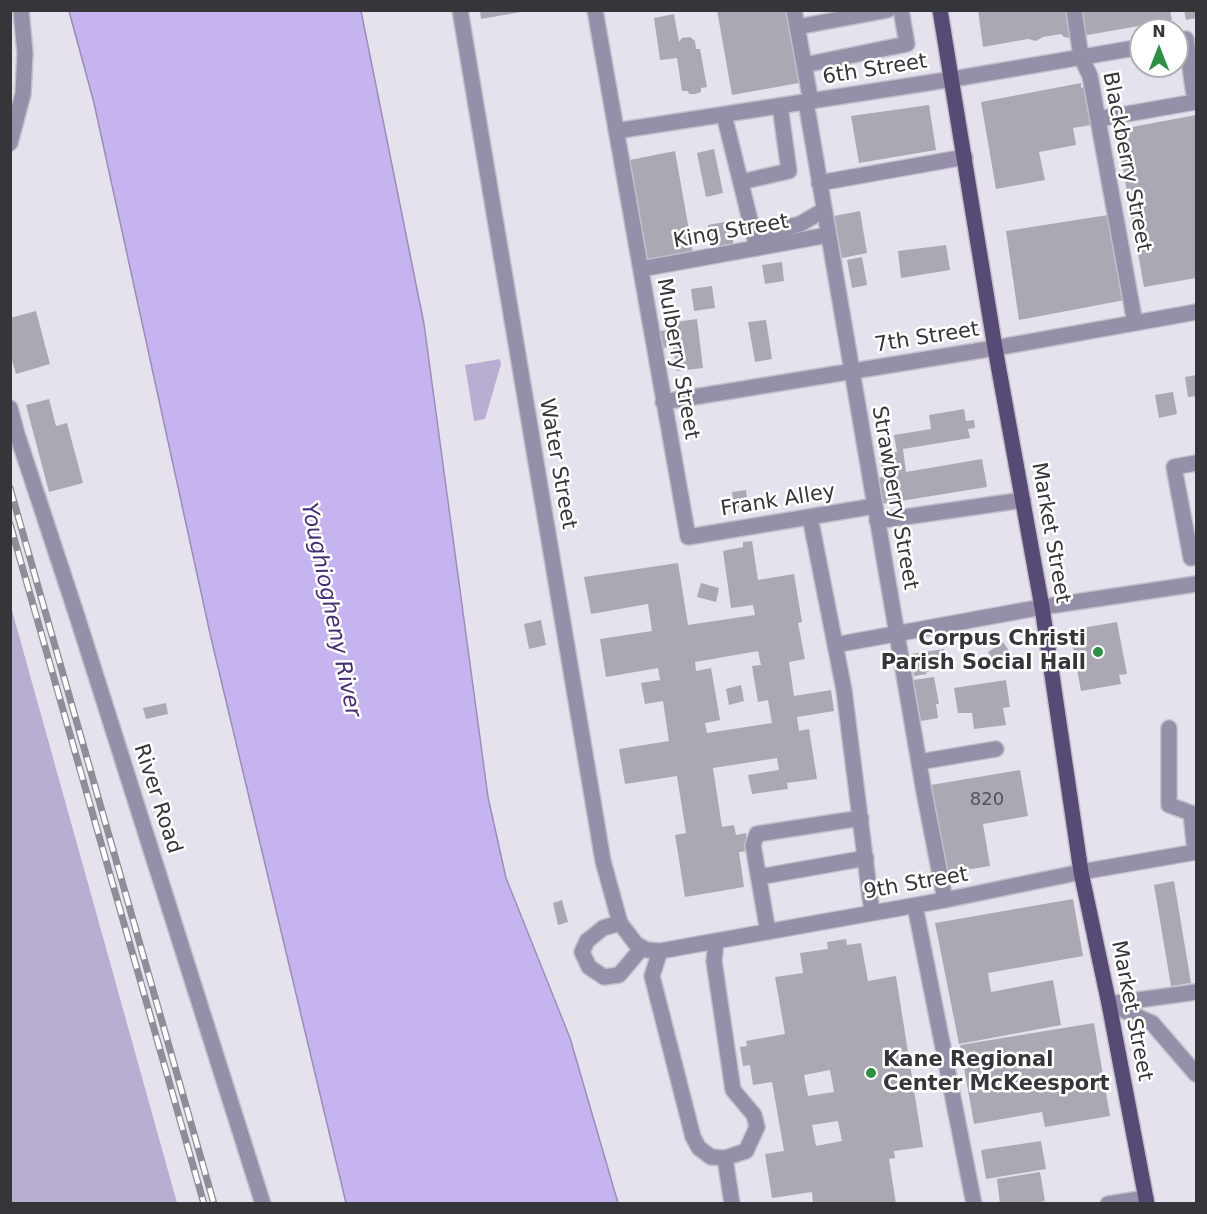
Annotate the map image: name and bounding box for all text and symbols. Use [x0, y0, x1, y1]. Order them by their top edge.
north arrow [1129, 18, 1189, 78]
text: N [1152, 22, 1166, 41]
street label: 6th Street [821, 49, 929, 91]
street label: Blackberry Street [1096, 70, 1156, 254]
street label: King Street [671, 209, 791, 255]
street label: Mulberry Street [650, 276, 704, 442]
street label: 7th Street [873, 317, 981, 359]
street label: Water Street [533, 397, 581, 531]
street label: Strawberry Street [865, 404, 923, 592]
street label: Market Street [1025, 461, 1075, 605]
street label: Frank Alley [719, 480, 837, 522]
water label: Youghiogheny River [294, 500, 366, 720]
place label: Corpus Christi Parish Social Hall [881, 627, 1086, 677]
marker: Corpus Christi Parish Social Hall [1091, 645, 1105, 659]
street label: River Road [127, 741, 187, 857]
house number: 820 [970, 789, 1004, 811]
street label: 9th Street [862, 862, 970, 906]
street label: Market Street [1105, 939, 1157, 1083]
place label: Kane Regional Center McKeesport [883, 1048, 1110, 1098]
marker: Kane Regional Center McKeesport [864, 1066, 878, 1080]

